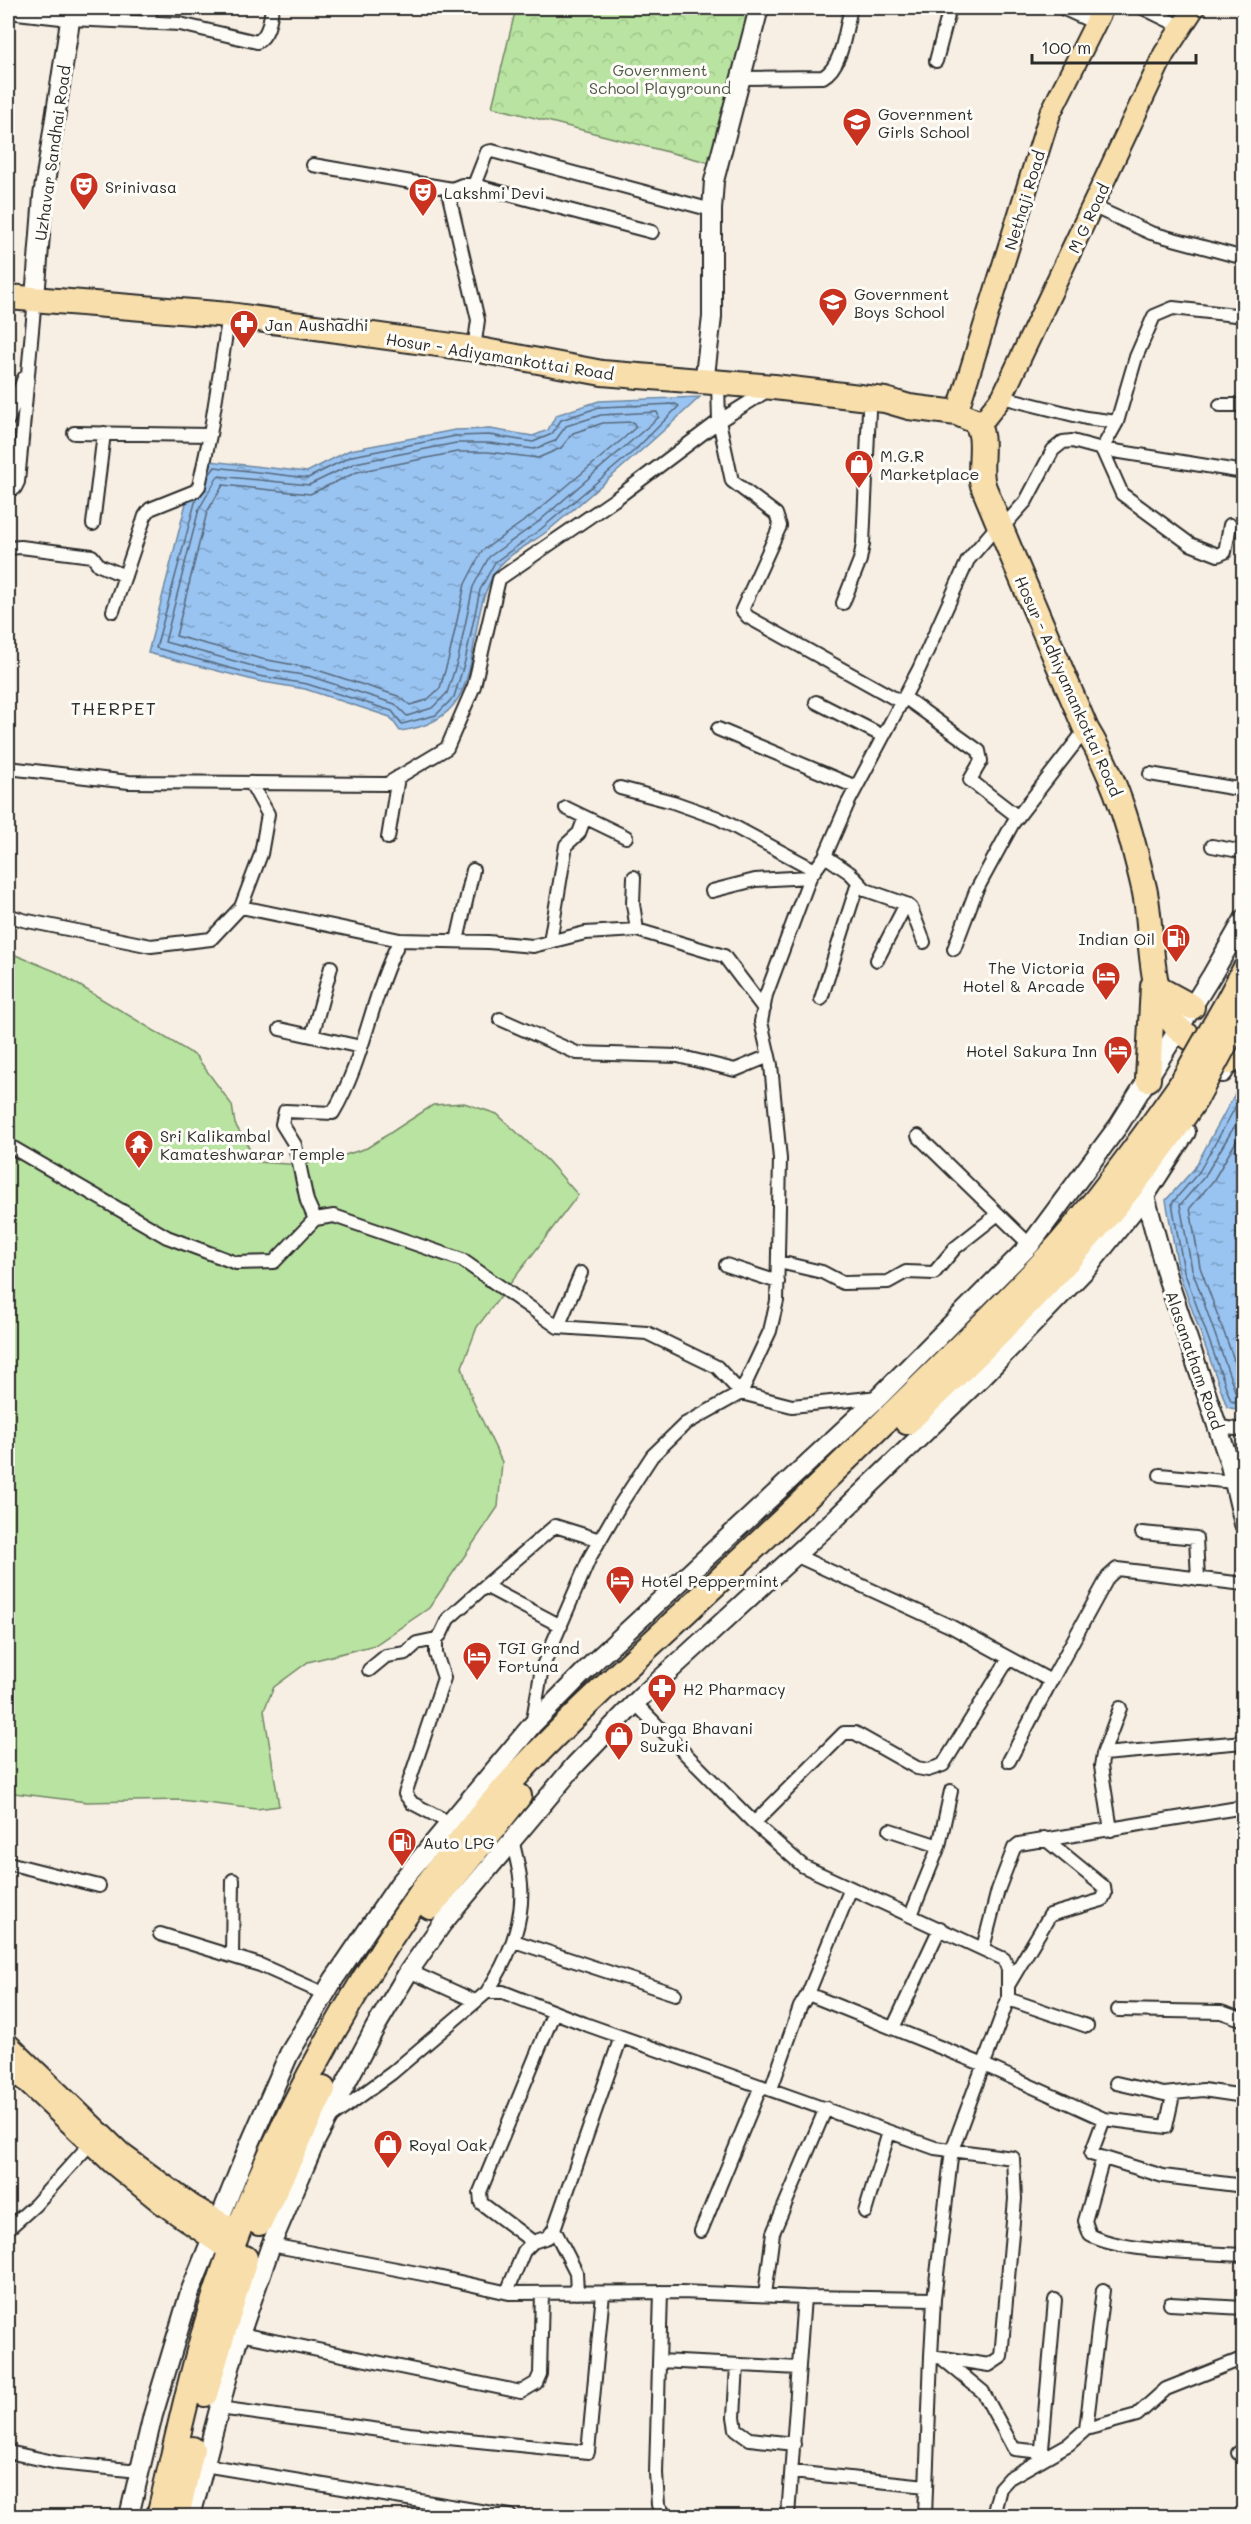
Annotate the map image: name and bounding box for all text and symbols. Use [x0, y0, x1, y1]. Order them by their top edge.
scale bar [1032, 27, 1196, 65]
text: 100 m [1041, 35, 1091, 59]
park label: Government School Playground [589, 59, 731, 98]
street label: Uzhavar Sandhai Road [29, 64, 75, 242]
place label: Government Girls School [878, 103, 973, 142]
school or university icon: Government Girls School [841, 106, 873, 148]
street label: Nethaji Road [999, 148, 1049, 252]
theatre icon: Srinivasa [68, 170, 100, 212]
place label: Srinivasa [105, 176, 177, 197]
theatre icon: Lakshmi Devi [407, 176, 439, 218]
street label: M G Road [1063, 180, 1113, 256]
place label: Lakshmi Devi [444, 182, 545, 203]
place label: Government Boys School [854, 283, 949, 322]
school or university icon: Government Boys School [817, 286, 849, 328]
pharmacy icon: Jan Aushadhi [228, 308, 260, 350]
place label: Jan Aushadhi [265, 314, 368, 335]
street label: Hosur - Adiyamankottai Road [385, 328, 615, 384]
place label: M.G.R Marketplace [880, 445, 979, 484]
shop icon: M.G.R Marketplace [843, 448, 875, 490]
street label: Hosur - Adhiyamankottai Road [1011, 572, 1127, 800]
district label: THERPET [71, 696, 157, 720]
fuel station icon: Indian Oil [1160, 922, 1192, 964]
place label: Indian Oil [1079, 928, 1155, 949]
place label: The Victoria Hotel & Arcade [963, 957, 1085, 996]
hotel icon: The Victoria Hotel & Arcade [1090, 960, 1122, 1002]
hotel icon: Hotel Sakura Inn [1102, 1034, 1134, 1076]
place label: Hotel Sakura Inn [966, 1040, 1097, 1061]
place label: Sri Kalikambal Kamateshwarar Temple [160, 1125, 345, 1164]
temple icon: Sri Kalikambal Kamateshwarar Temple [123, 1128, 155, 1170]
street label: Alasanatham Road [1161, 1288, 1229, 1432]
hotel icon: Hotel Peppermint [604, 1564, 636, 1606]
place label: Hotel Peppermint [641, 1570, 779, 1591]
place label: TGI Grand Fortuna [498, 1637, 580, 1676]
hotel icon: TGI Grand Fortuna [461, 1640, 493, 1682]
pharmacy icon: H2 Pharmacy [646, 1672, 678, 1714]
place label: H2 Pharmacy [683, 1678, 786, 1699]
place label: Durga Bhavani Suzuki [640, 1717, 753, 1756]
shop icon: Durga Bhavani Suzuki [603, 1720, 635, 1762]
fuel station icon: Auto LPG [386, 1826, 418, 1868]
place label: Auto LPG [423, 1832, 495, 1853]
shop icon: Royal Oak [372, 2128, 404, 2170]
place label: Royal Oak [409, 2134, 487, 2155]

